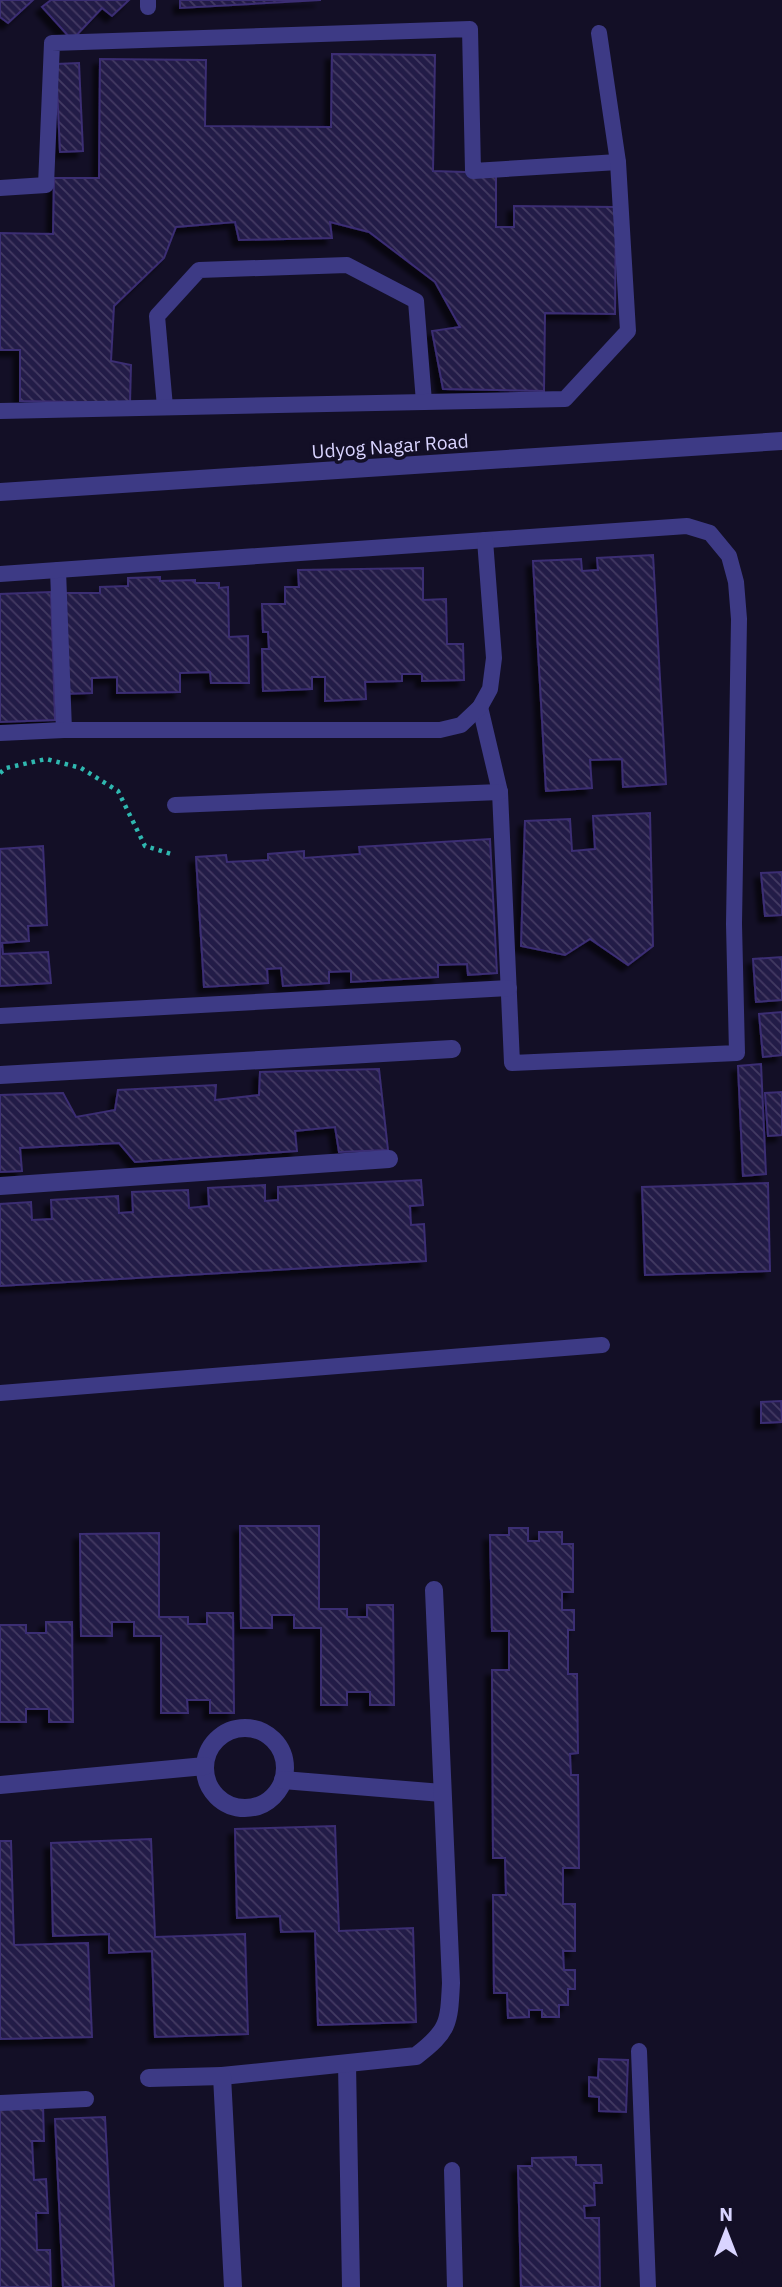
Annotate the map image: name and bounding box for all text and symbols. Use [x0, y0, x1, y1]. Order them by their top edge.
street label: Udyog Nagar Road [311, 429, 469, 463]
north arrow [691, 2196, 761, 2266]
text: N [719, 2202, 733, 2226]

